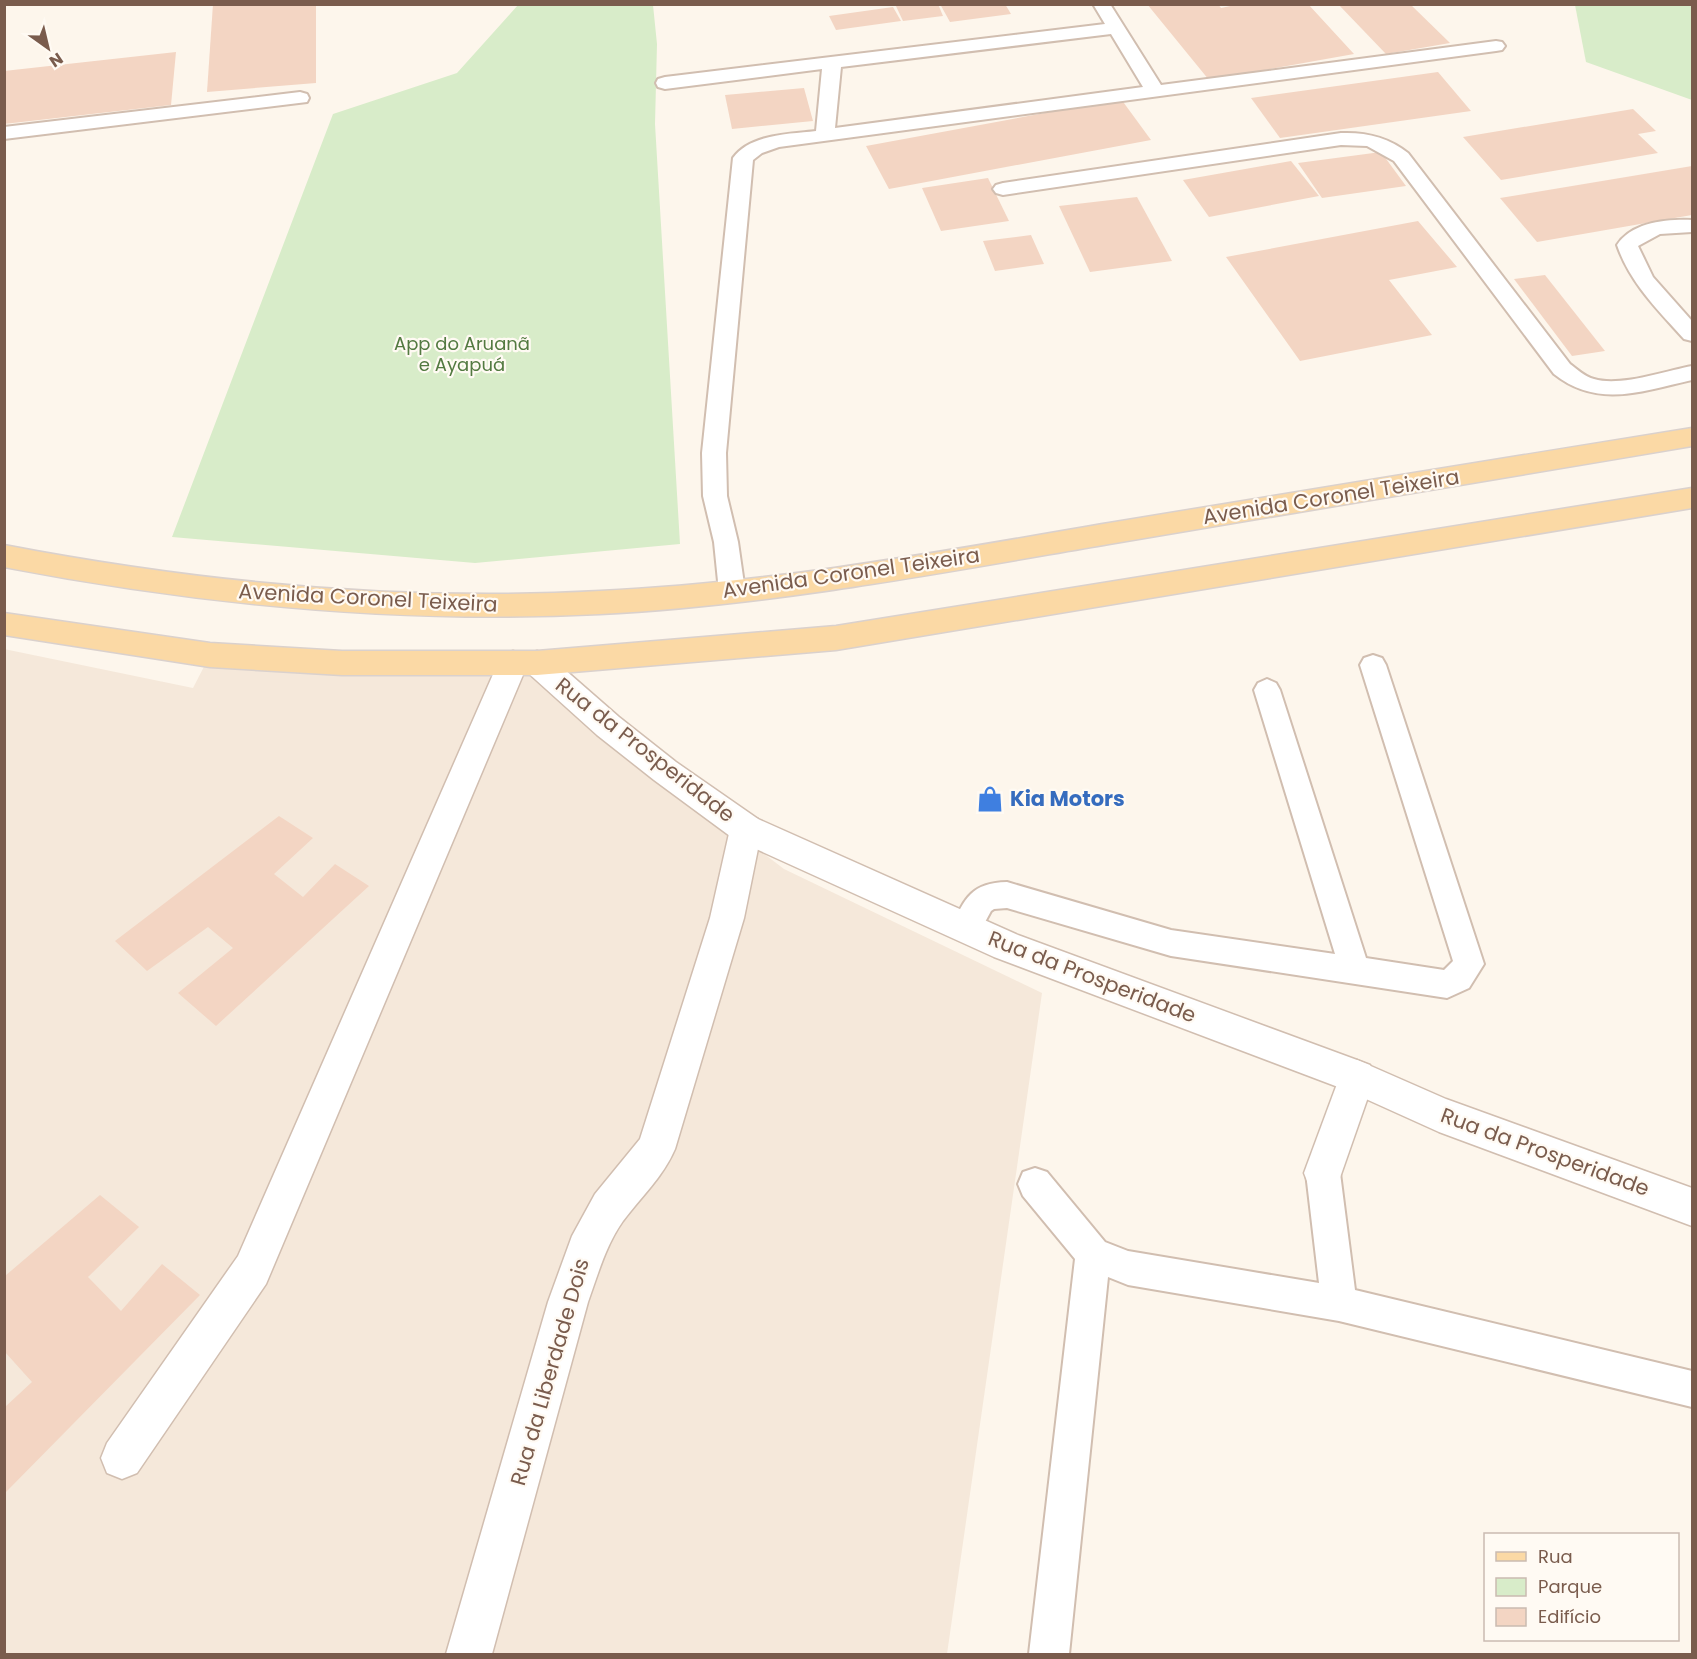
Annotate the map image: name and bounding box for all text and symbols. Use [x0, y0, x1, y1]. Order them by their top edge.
north arrow [18, 18, 78, 78]
text: N [45, 47, 68, 73]
park label: App do Aruanã e Ayapuá [394, 331, 530, 377]
street label: Avenida Coronel Teixeira [1200, 462, 1461, 531]
street label: Avenida Coronel Teixeira [720, 540, 981, 605]
street label: Avenida Coronel Teixeira [238, 576, 498, 619]
street label: Rua da Prosperidade [550, 670, 741, 829]
shop icon: Kia Motors [975, 784, 1005, 814]
place label: Kia Motors [1010, 784, 1125, 813]
street label: Rua da Prosperidade [984, 924, 1200, 1030]
street label: Rua da Prosperidade [1437, 1100, 1654, 1203]
street label: Rua da Liberdade Dois [503, 1255, 596, 1489]
legend [1484, 1533, 1679, 1641]
text: Rua [1538, 1544, 1573, 1569]
text: Parque [1538, 1574, 1602, 1599]
text: Edifício [1538, 1604, 1601, 1629]

